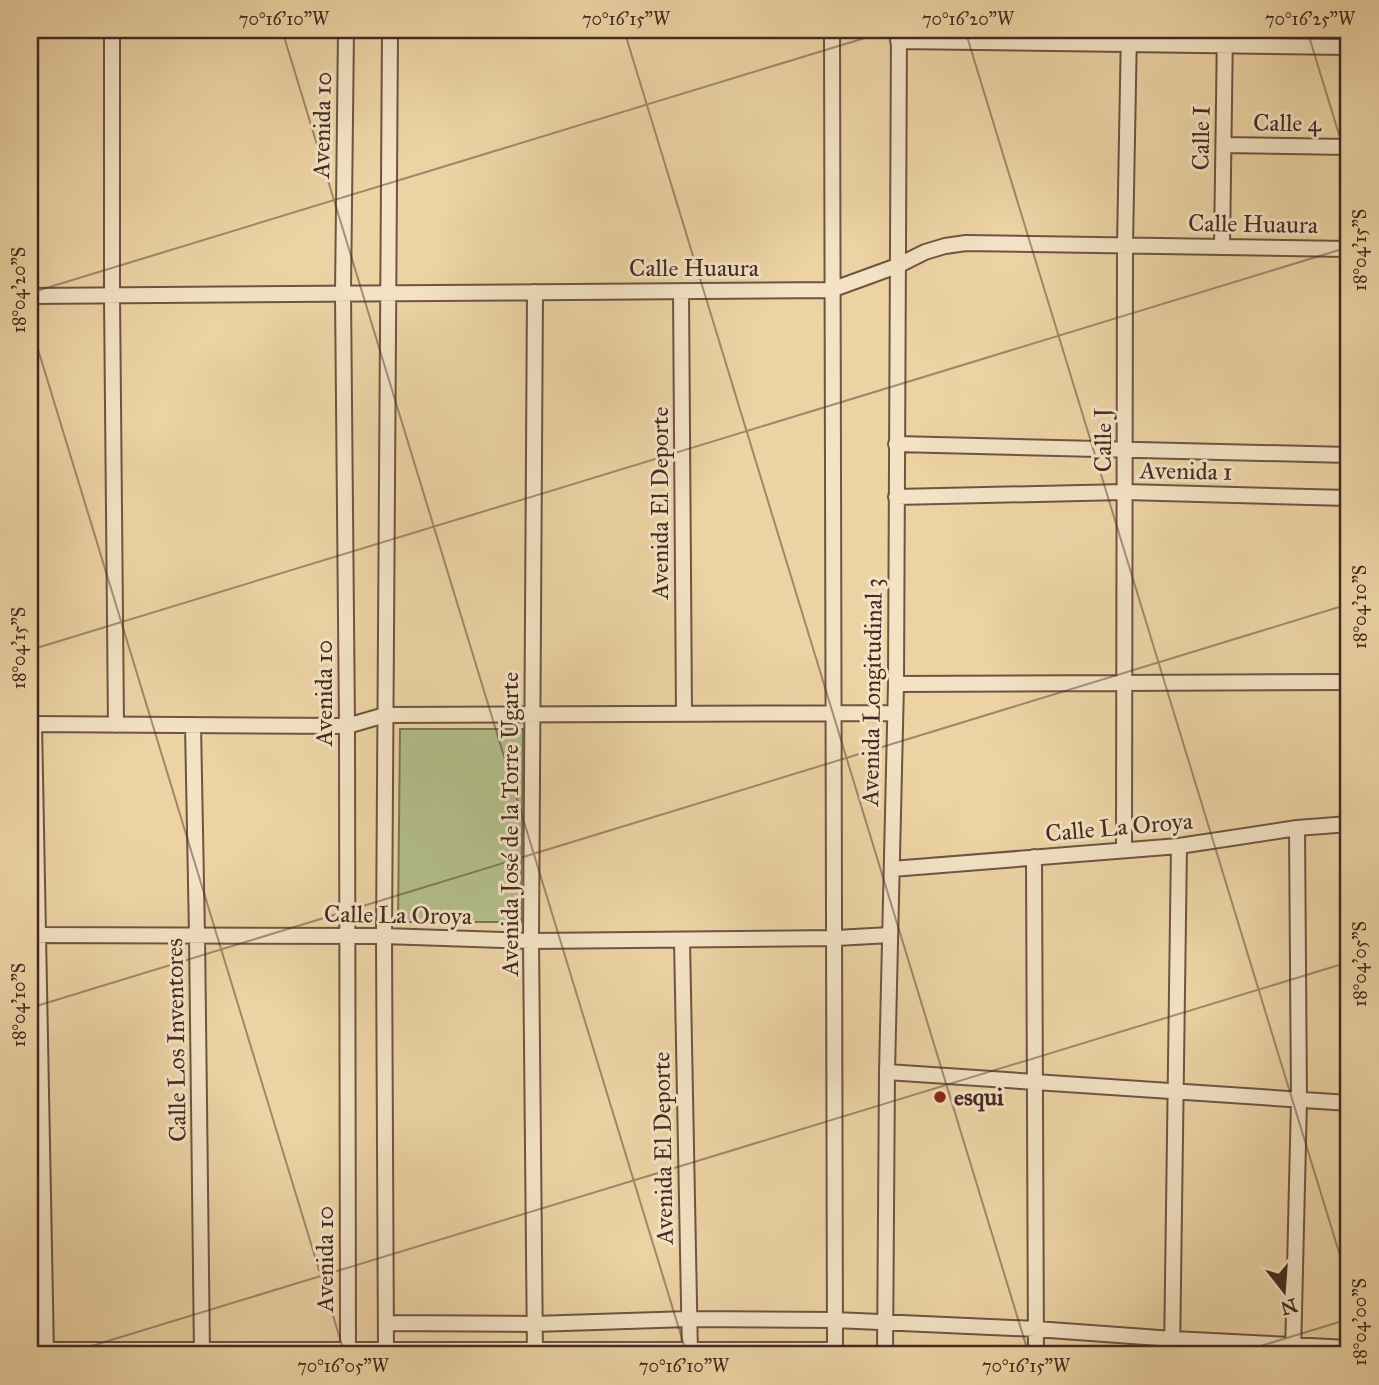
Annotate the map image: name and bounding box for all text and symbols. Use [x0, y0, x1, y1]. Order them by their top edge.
text: 70°16'10"W [239, 8, 330, 30]
text: 70°16'15"W [582, 8, 671, 30]
text: 70°16'20"W [922, 8, 1015, 30]
text: 70°16'25"W [1265, 8, 1356, 30]
street label: Avenida 10 [306, 71, 338, 180]
street label: Calle I [1185, 105, 1217, 171]
street label: Calle 4 [1253, 107, 1322, 139]
street label: Calle Huaura [1188, 208, 1319, 240]
text: 18°04'15"S [1349, 209, 1371, 291]
text: 18°04'20"S [8, 247, 30, 333]
street label: Calle Huaura [629, 253, 760, 283]
street label: Avenida El Deporte [645, 407, 675, 600]
street label: Calle J [1088, 408, 1118, 472]
street label: Avenida 1 [1138, 455, 1233, 487]
text: 18°04'10"S [1349, 565, 1371, 649]
street label: Avenida Longitudinal 3 [855, 578, 889, 807]
text: 18°04'15"S [8, 607, 30, 689]
street label: Avenida 10 [309, 640, 339, 747]
street label: Avenida José de la Torre Ugarte [495, 672, 525, 977]
street label: Calle La Oroya [1044, 806, 1195, 848]
street label: Calle La Oroya [324, 899, 473, 931]
text: 18°04'05"S [1349, 921, 1371, 1007]
street label: Calle Los Inventores [159, 938, 193, 1142]
text: 18°04'10"S [8, 963, 30, 1047]
street label: Avenida El Deporte [646, 1051, 680, 1246]
place label: esqui [954, 1082, 1004, 1112]
marker: esqui [932, 1089, 948, 1105]
street label: Avenida 10 [310, 1206, 340, 1313]
north arrow [1250, 1256, 1320, 1326]
text: 18°04'00"S [1349, 1278, 1371, 1366]
text: N [1278, 1293, 1300, 1320]
text: 70°16'05"W [297, 1355, 390, 1377]
text: 70°16'10"W [639, 1355, 730, 1377]
text: 70°16'15"W [982, 1355, 1071, 1377]

